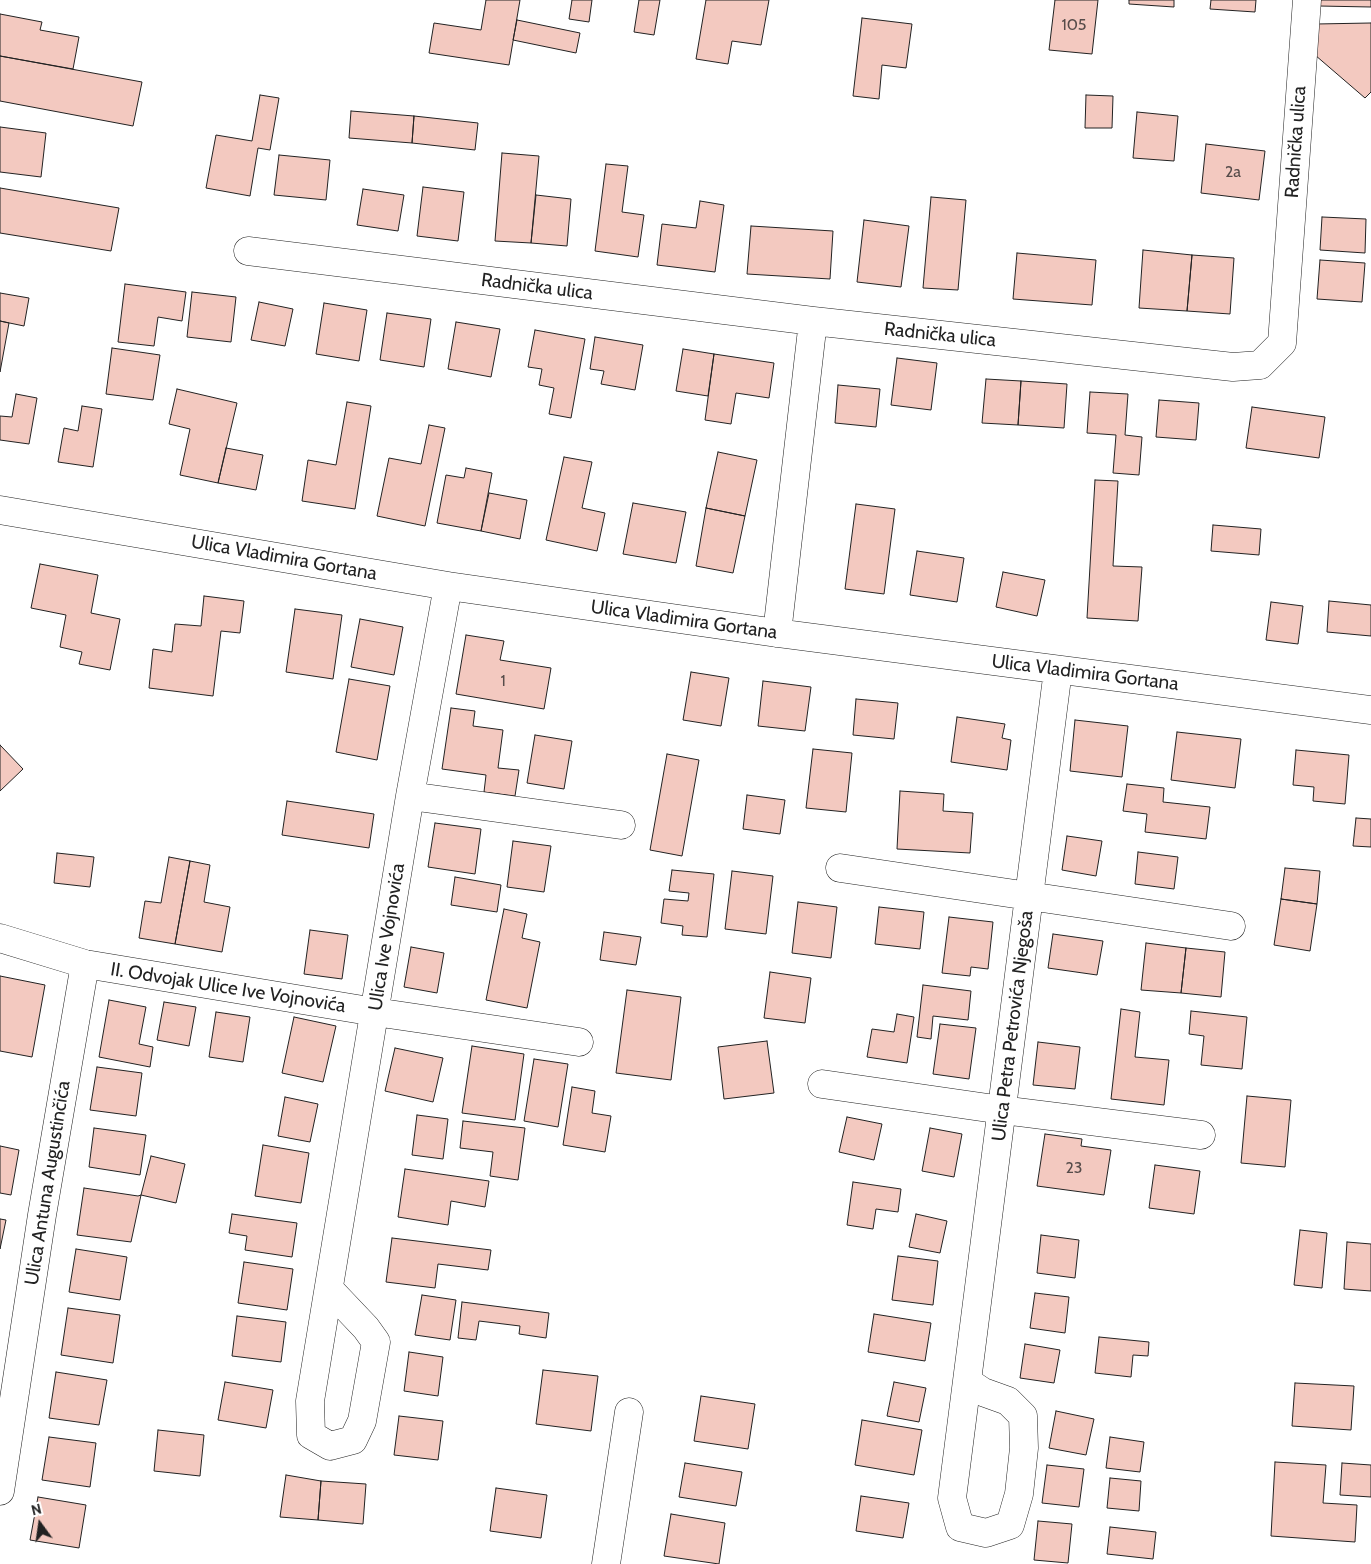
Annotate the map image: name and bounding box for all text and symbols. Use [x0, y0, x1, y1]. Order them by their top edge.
house number: 105 [1061, 15, 1087, 35]
street label: Radnička ulica [1281, 85, 1311, 199]
house number: 2a [1225, 162, 1241, 182]
street label: Radnička ulica [480, 269, 594, 305]
street label: Radnička ulica [883, 318, 997, 352]
street label: Ulica Vladimira Gortana [189, 530, 379, 586]
street label: Ulica Vladimira Gortana [589, 596, 779, 644]
street label: Ulica Vladimira Gortana [990, 650, 1180, 696]
house number: 1 [500, 671, 506, 691]
street label: Ulica Ive Vojnovića [364, 862, 410, 1012]
street label: Ulica Petra Petrovića Njegoša [988, 909, 1038, 1143]
street label: II. Odvojak Ulice Ive Vojnovića [109, 958, 347, 1018]
street label: Ulica Antuna Augustinčića [21, 1079, 75, 1287]
house number: 23 [1065, 1158, 1083, 1178]
north arrow [15, 1499, 65, 1549]
text: N [29, 1500, 43, 1519]

